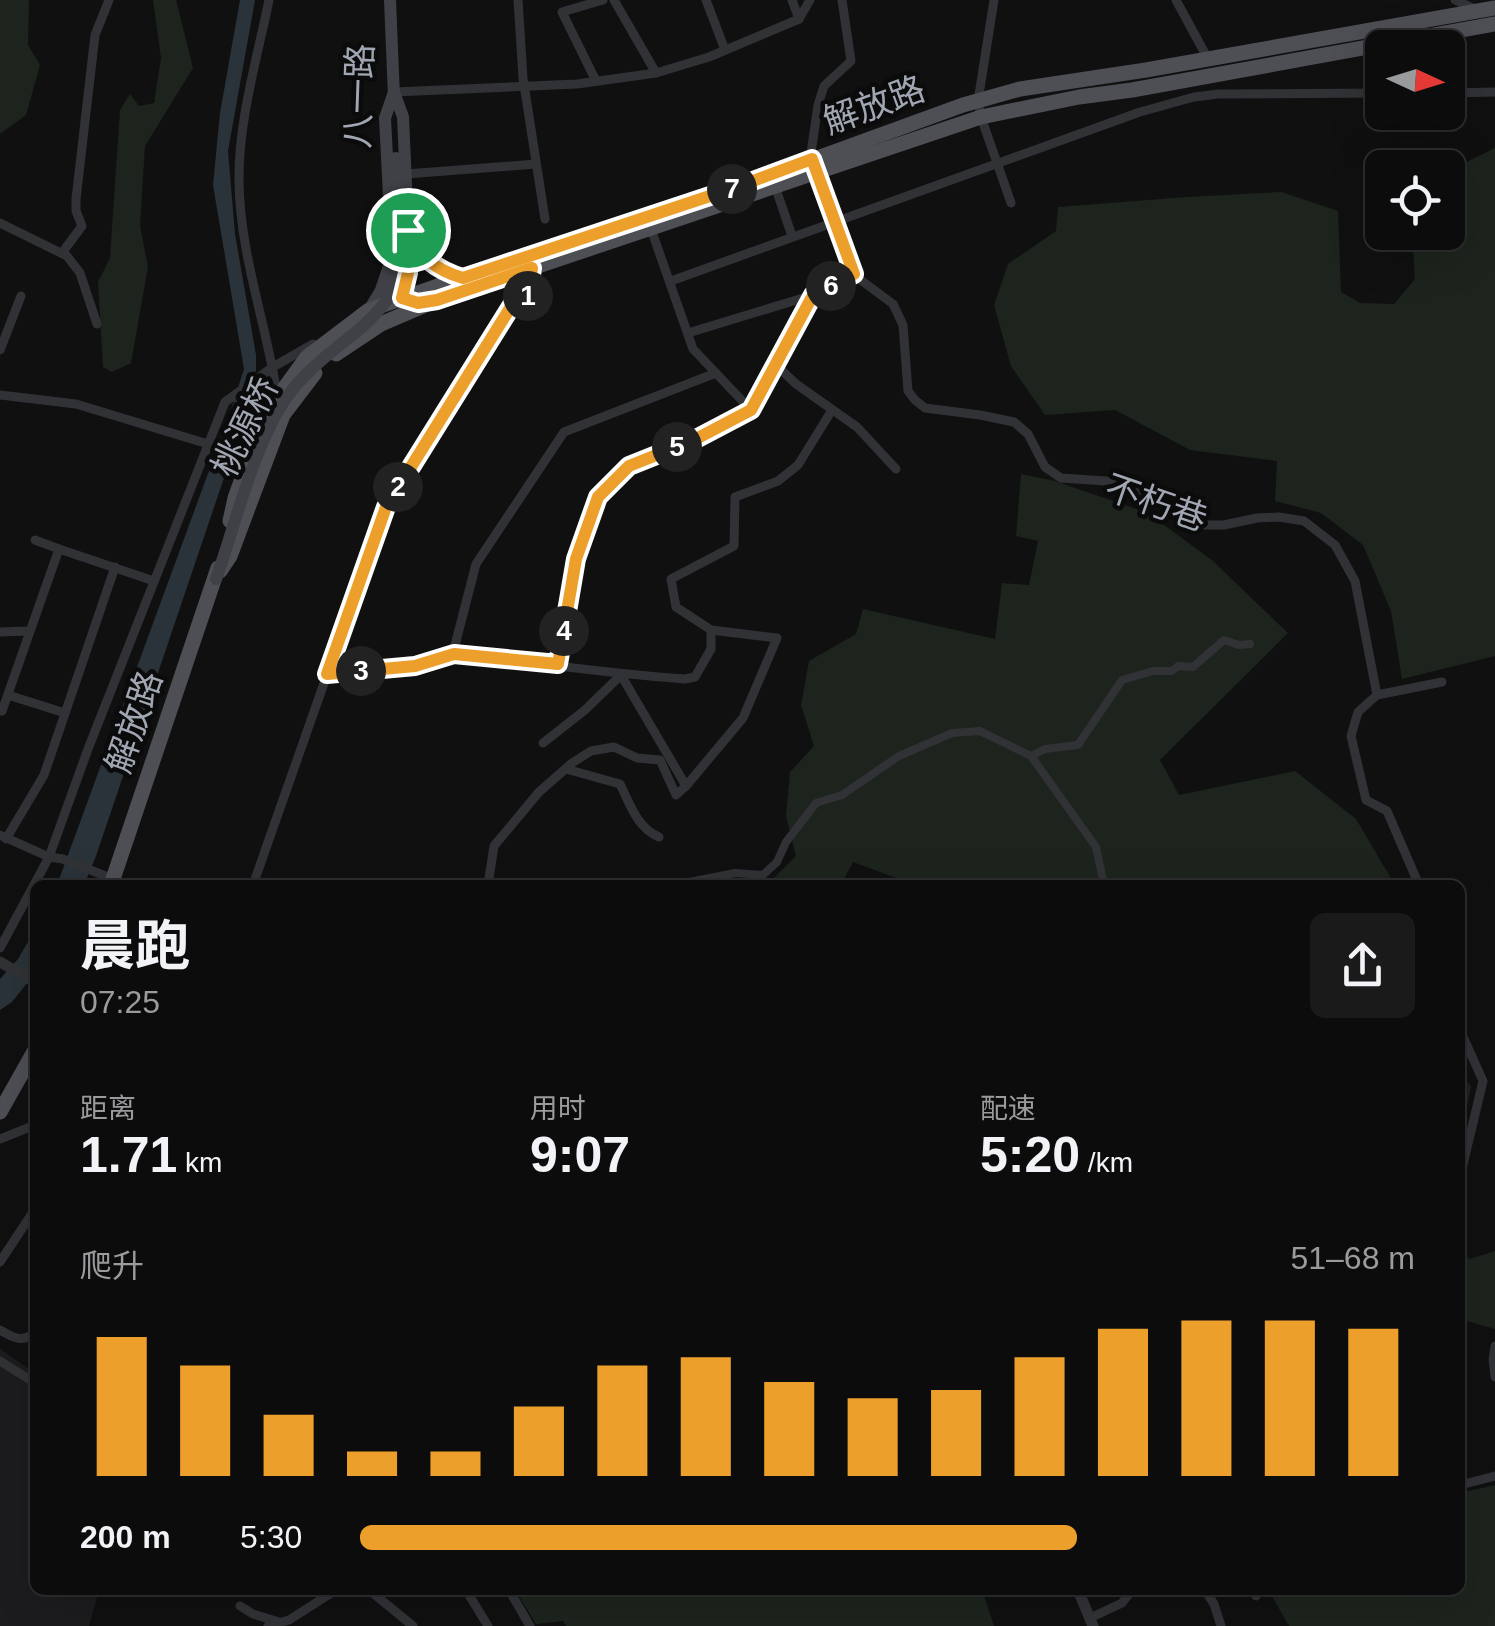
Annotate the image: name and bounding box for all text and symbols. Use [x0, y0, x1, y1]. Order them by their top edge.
north arrow [1365, 30, 1465, 130]
map controls [1365, 30, 1465, 250]
street label: 八一路 [337, 43, 380, 149]
street label: 解放路 [818, 68, 930, 141]
button: locate [1365, 150, 1465, 250]
pin: 7 [707, 164, 757, 214]
text: 7 [724, 173, 740, 204]
pin [366, 188, 451, 273]
icon: arrive [381, 203, 436, 258]
pin: 6 [806, 261, 856, 311]
text: 6 [823, 270, 839, 301]
pin: 1 [503, 271, 553, 321]
text: 1 [520, 280, 536, 311]
street label: 桃源桥 [204, 371, 285, 483]
pin: 5 [652, 422, 702, 472]
text: 5 [669, 431, 685, 462]
pin: 2 [373, 462, 423, 512]
street label: 不朽巷 [1100, 467, 1212, 538]
text: 2 [390, 471, 406, 502]
pin: 4 [539, 606, 589, 656]
text: 4 [556, 615, 572, 646]
pin: 3 [336, 646, 386, 696]
text: 3 [353, 655, 369, 686]
street label: 解放路 [98, 666, 169, 778]
button: share [1310, 913, 1415, 1018]
text: 晨跑 [80, 915, 190, 977]
text: 07:25 [80, 984, 160, 1020]
text: 距离 [80, 1093, 136, 1124]
text: 用时 [530, 1093, 586, 1124]
text: 配速 [980, 1093, 1036, 1124]
text: 1.71 [80, 1127, 177, 1183]
text: 9:07 [530, 1127, 630, 1183]
text: 5:20 [980, 1127, 1080, 1183]
text: km [177, 1147, 222, 1178]
text: /km [1080, 1147, 1133, 1178]
text: 51–68 m [1290, 1240, 1415, 1276]
text: 爬升 [80, 1248, 144, 1284]
text: 200 m [80, 1519, 171, 1555]
text: 5:30 [240, 1519, 302, 1555]

